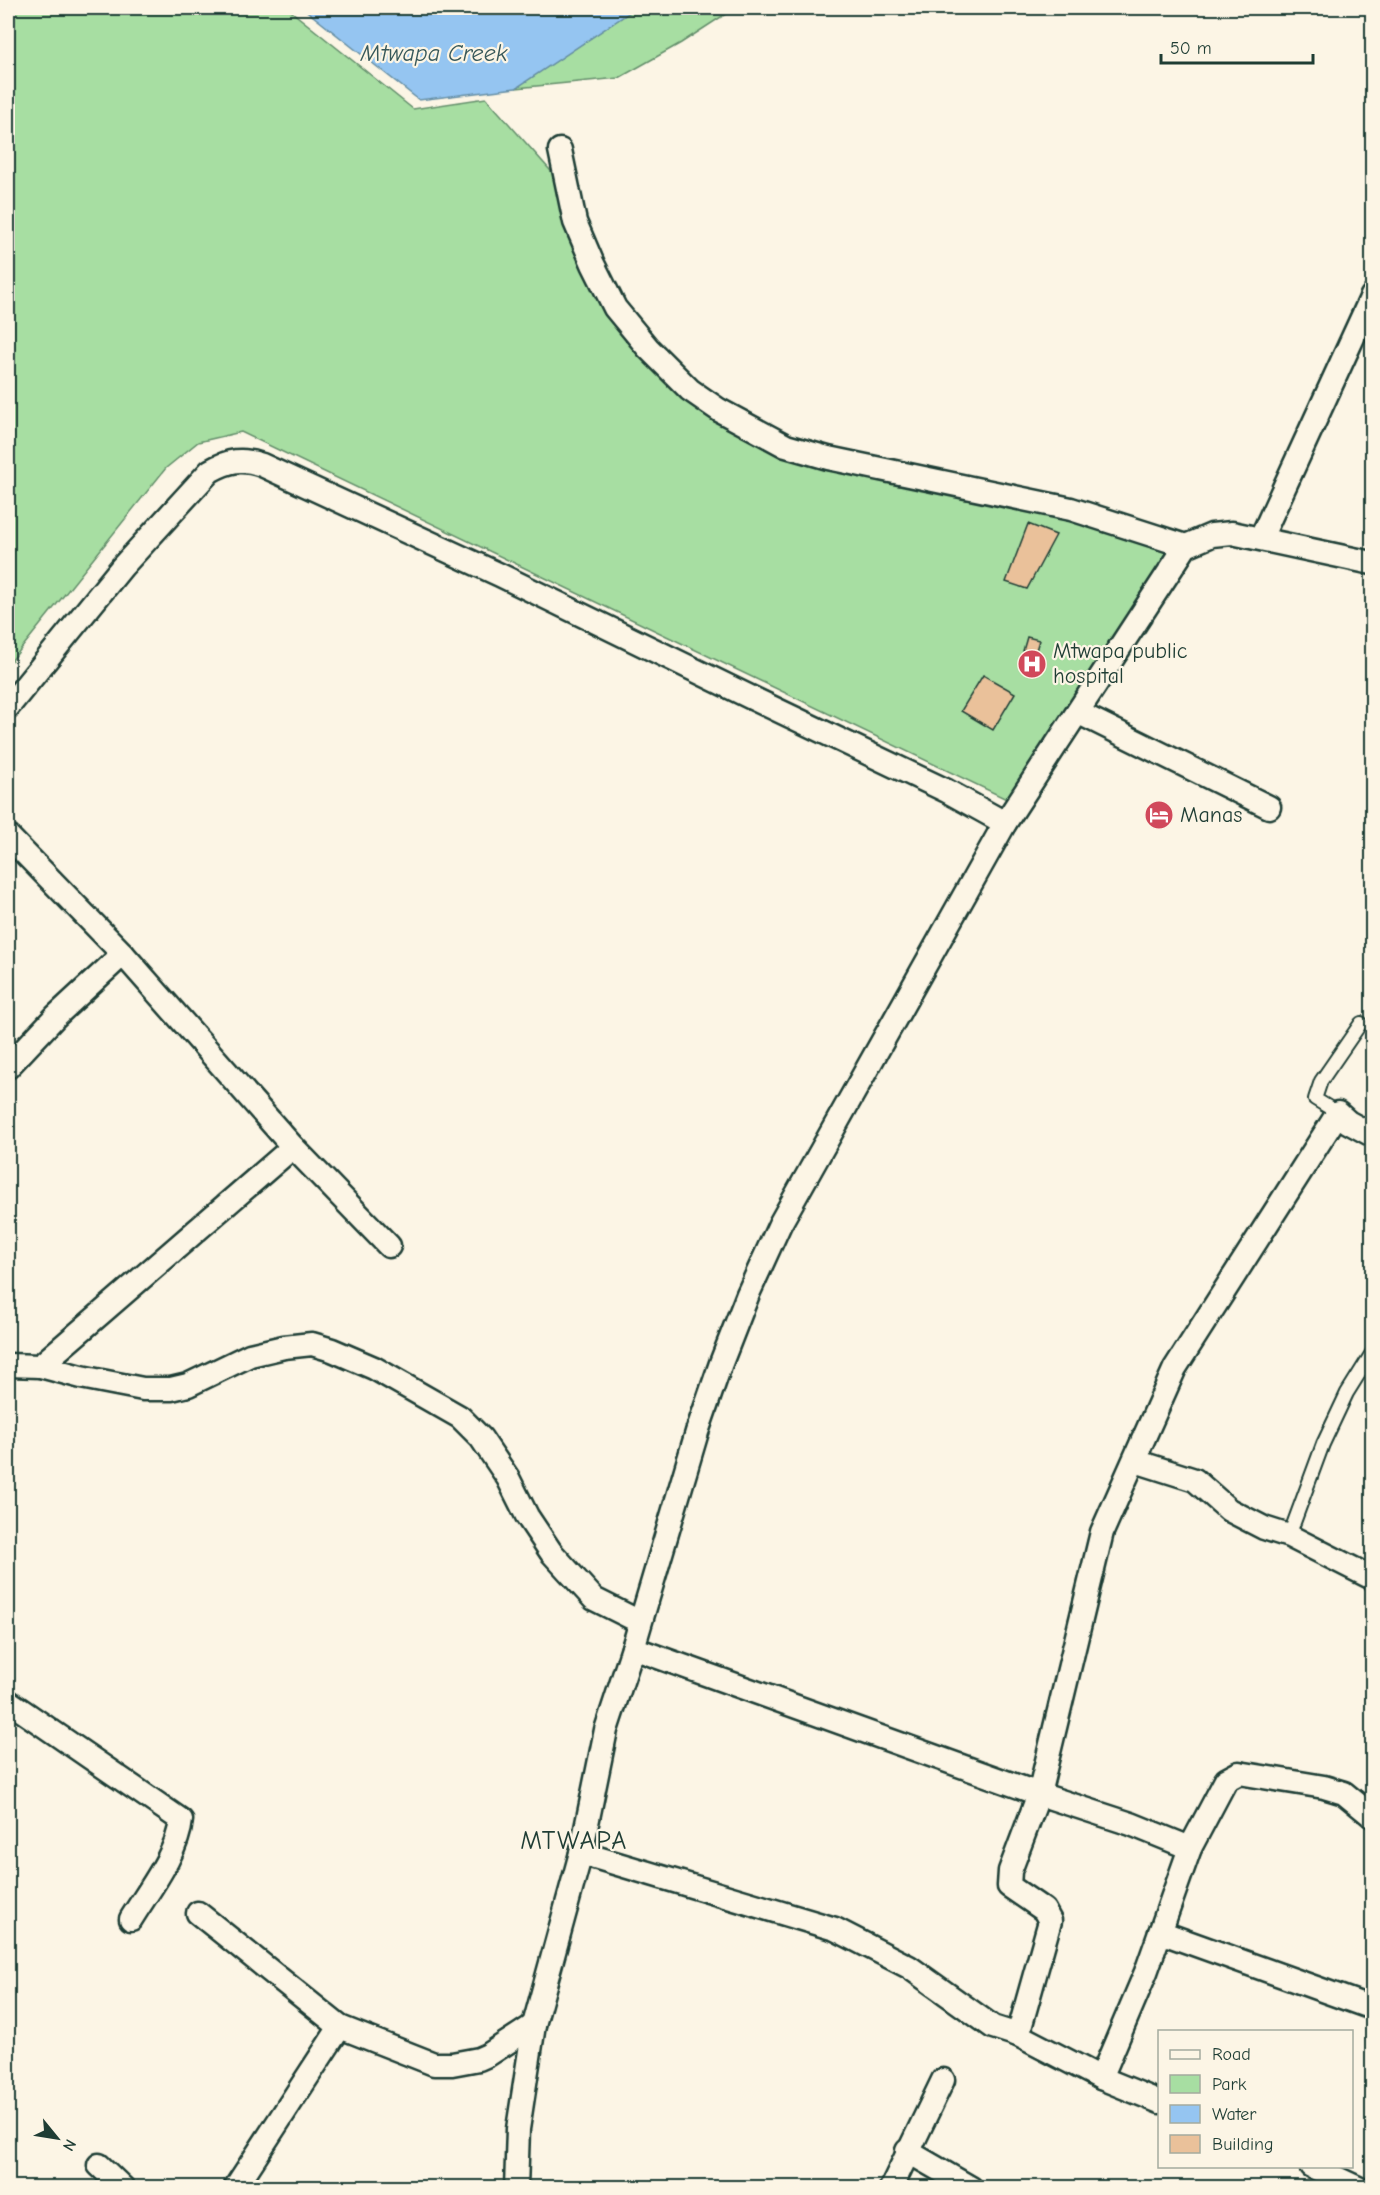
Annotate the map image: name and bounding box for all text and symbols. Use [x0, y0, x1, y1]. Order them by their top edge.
scale bar [1161, 27, 1312, 65]
text: 50 m [1170, 38, 1212, 59]
water label: Mtwapa Creek [360, 39, 508, 67]
place label: Mtwapa public hospital [1053, 638, 1188, 689]
hospital icon: Mtwapa public hospital [1016, 648, 1048, 680]
hotel icon: Manas [1143, 799, 1175, 831]
place label: Manas [1180, 802, 1242, 828]
district label: MTWAPA [520, 1826, 628, 1856]
legend [1158, 2030, 1353, 2168]
text: Road [1212, 2044, 1251, 2065]
text: Park [1212, 2074, 1247, 2095]
text: Water [1212, 2104, 1257, 2125]
north arrow [27, 2108, 87, 2168]
text: Building [1212, 2134, 1274, 2155]
text: N [59, 2136, 80, 2154]

